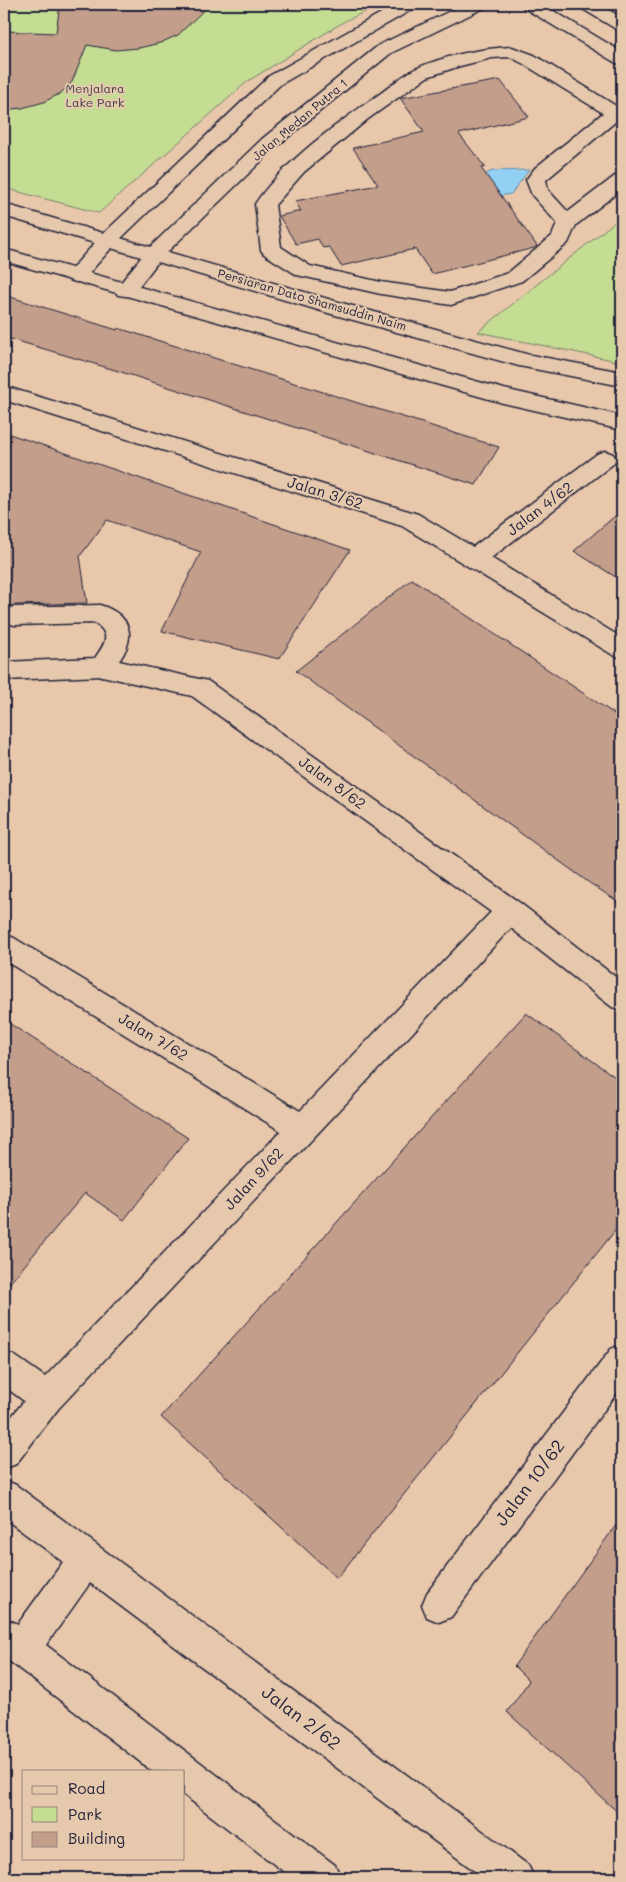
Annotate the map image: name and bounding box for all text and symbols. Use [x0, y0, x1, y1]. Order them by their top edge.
street label: Jalan Medan Putra 1 [248, 75, 350, 164]
park label: Menjalara Lake Park [65, 80, 125, 110]
street label: Persiaran Dato Shamsuddin Naim [216, 264, 409, 334]
street label: Jalan 3/62 [285, 471, 365, 513]
street label: Jalan 4/62 [502, 477, 577, 540]
street label: Jalan 8/62 [295, 751, 370, 813]
street label: Jalan 7/62 [115, 1008, 192, 1065]
street label: Jalan 9/62 [219, 1143, 287, 1214]
street label: Jalan 10/62 [489, 1434, 569, 1530]
street label: Jalan 2/62 [257, 1680, 346, 1755]
legend [22, 1770, 185, 1860]
text: Road [68, 1778, 105, 1798]
text: Park [68, 1804, 102, 1824]
text: Building [68, 1828, 125, 1848]

